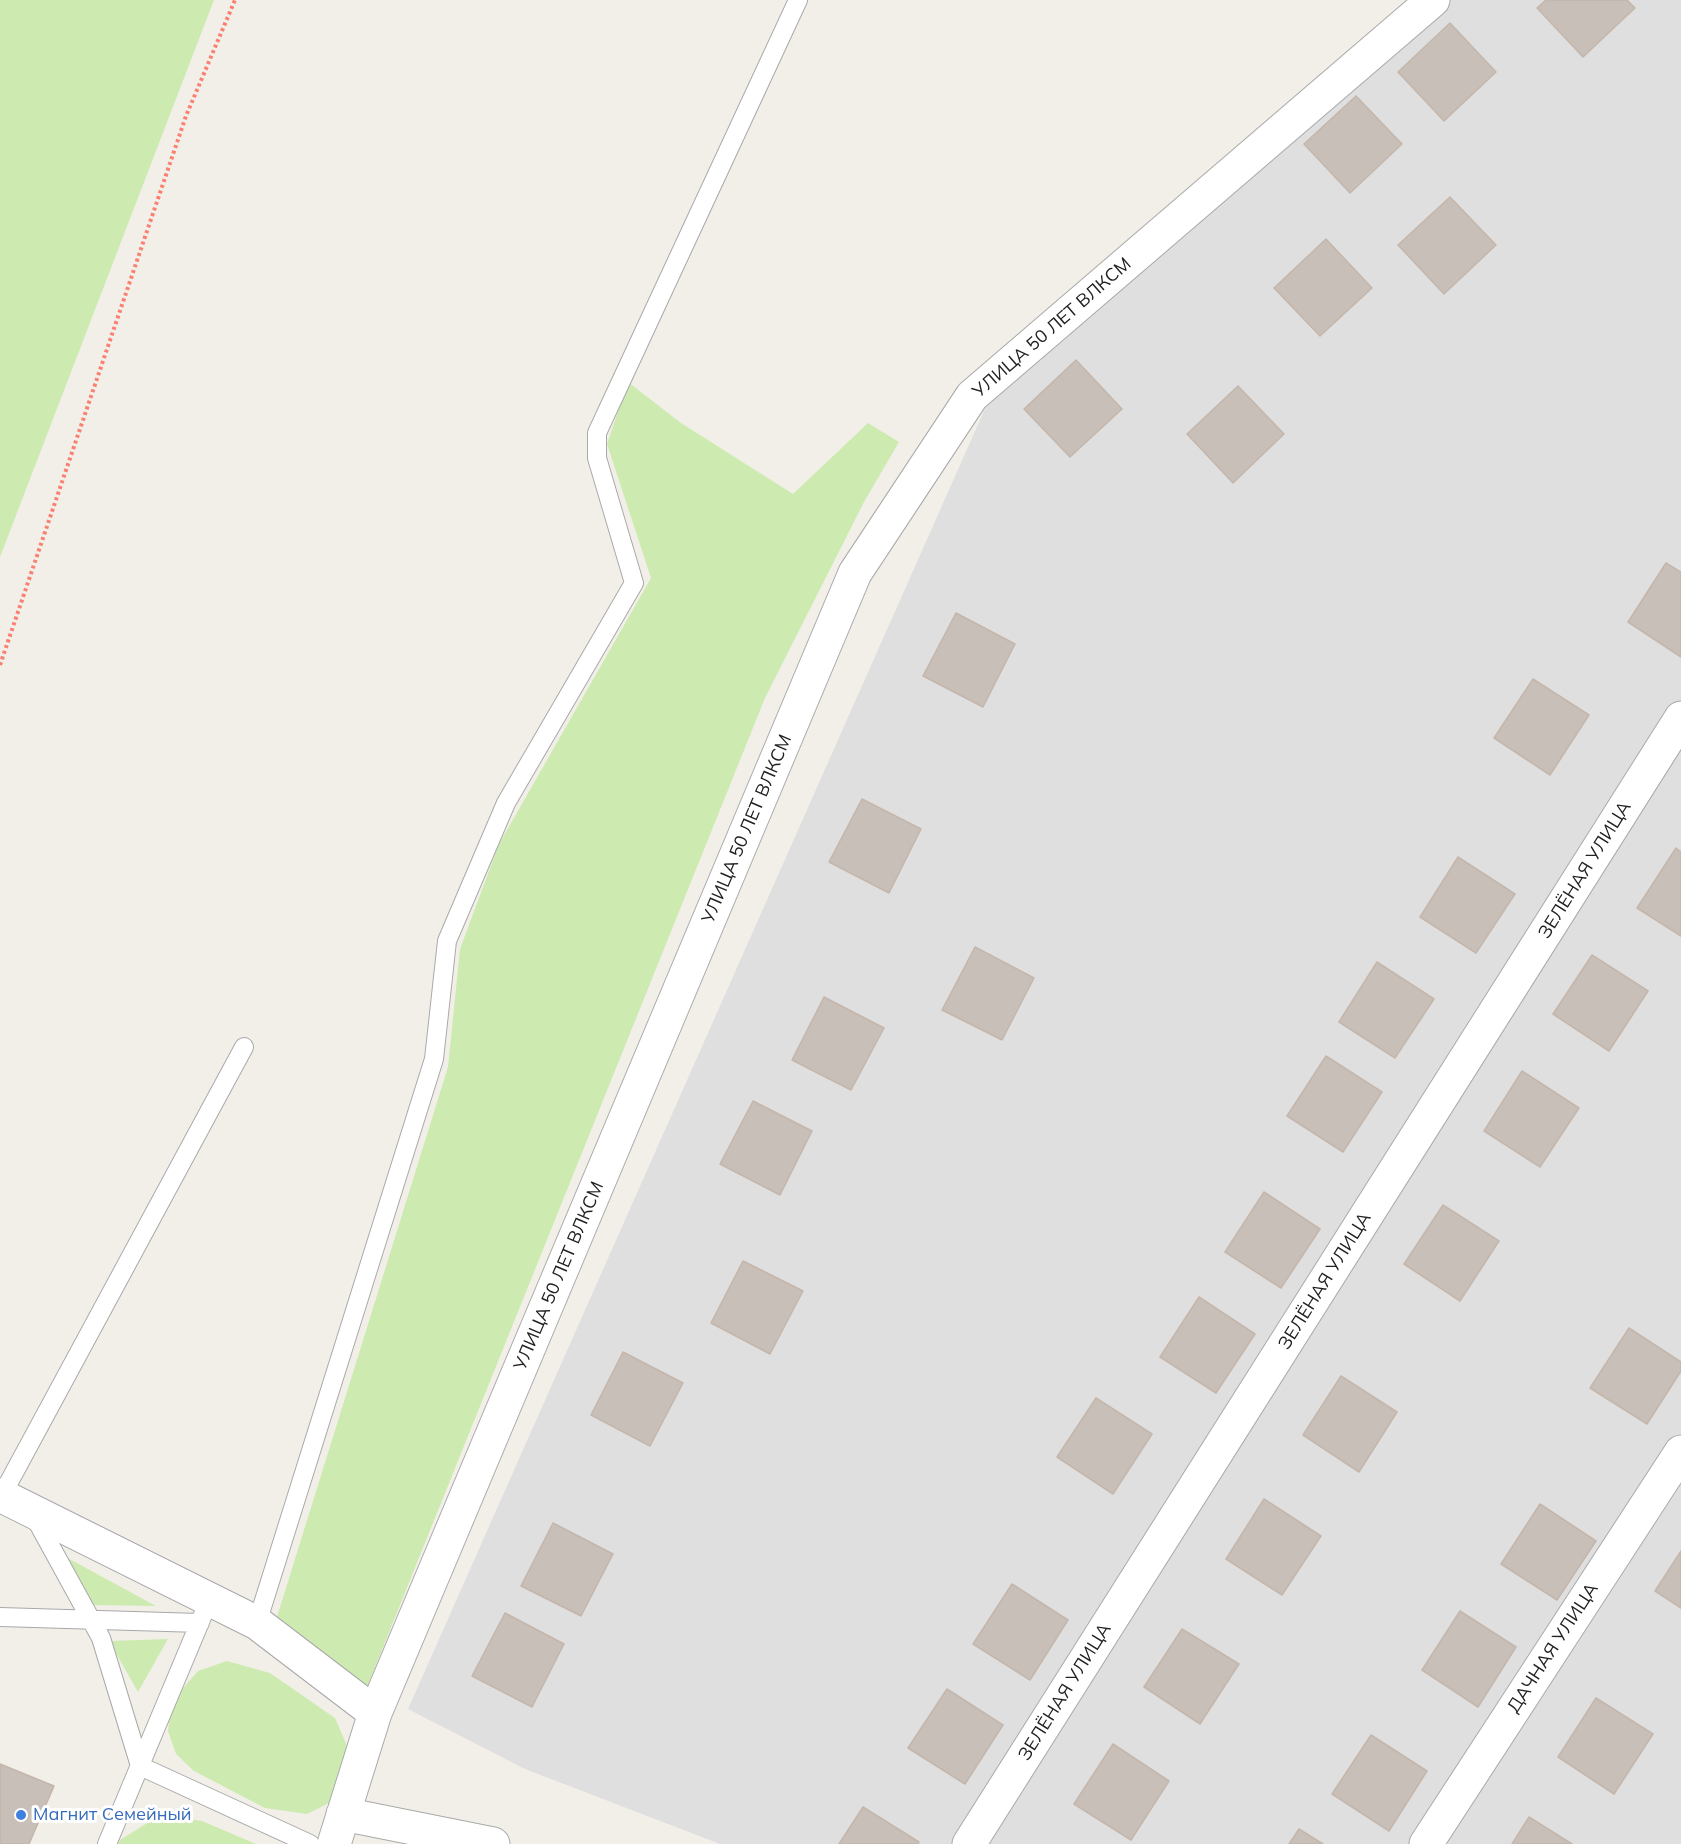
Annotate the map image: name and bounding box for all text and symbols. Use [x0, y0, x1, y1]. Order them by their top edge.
street label: УЛИЦА 50 ЛЕТ ВЛКСМ [968, 253, 1136, 403]
street label: УЛИЦА 50 ЛЕТ ВЛКСМ [697, 731, 797, 927]
street label: ЗЕЛЁНАЯ УЛИЦА [1534, 797, 1636, 943]
street label: УЛИЦА 50 ЛЕТ ВЛКСМ [509, 1178, 609, 1374]
street label: ЗЕЛЁНАЯ УЛИЦА [1274, 1208, 1376, 1354]
street label: ДАЧНАЯ УЛИЦА [1503, 1579, 1603, 1717]
street label: ЗЕЛЁНАЯ УЛИЦА [1014, 1619, 1116, 1765]
place label: Магнит Семейный [33, 1804, 192, 1826]
marker: Магнит Семейный [14, 1808, 28, 1822]

